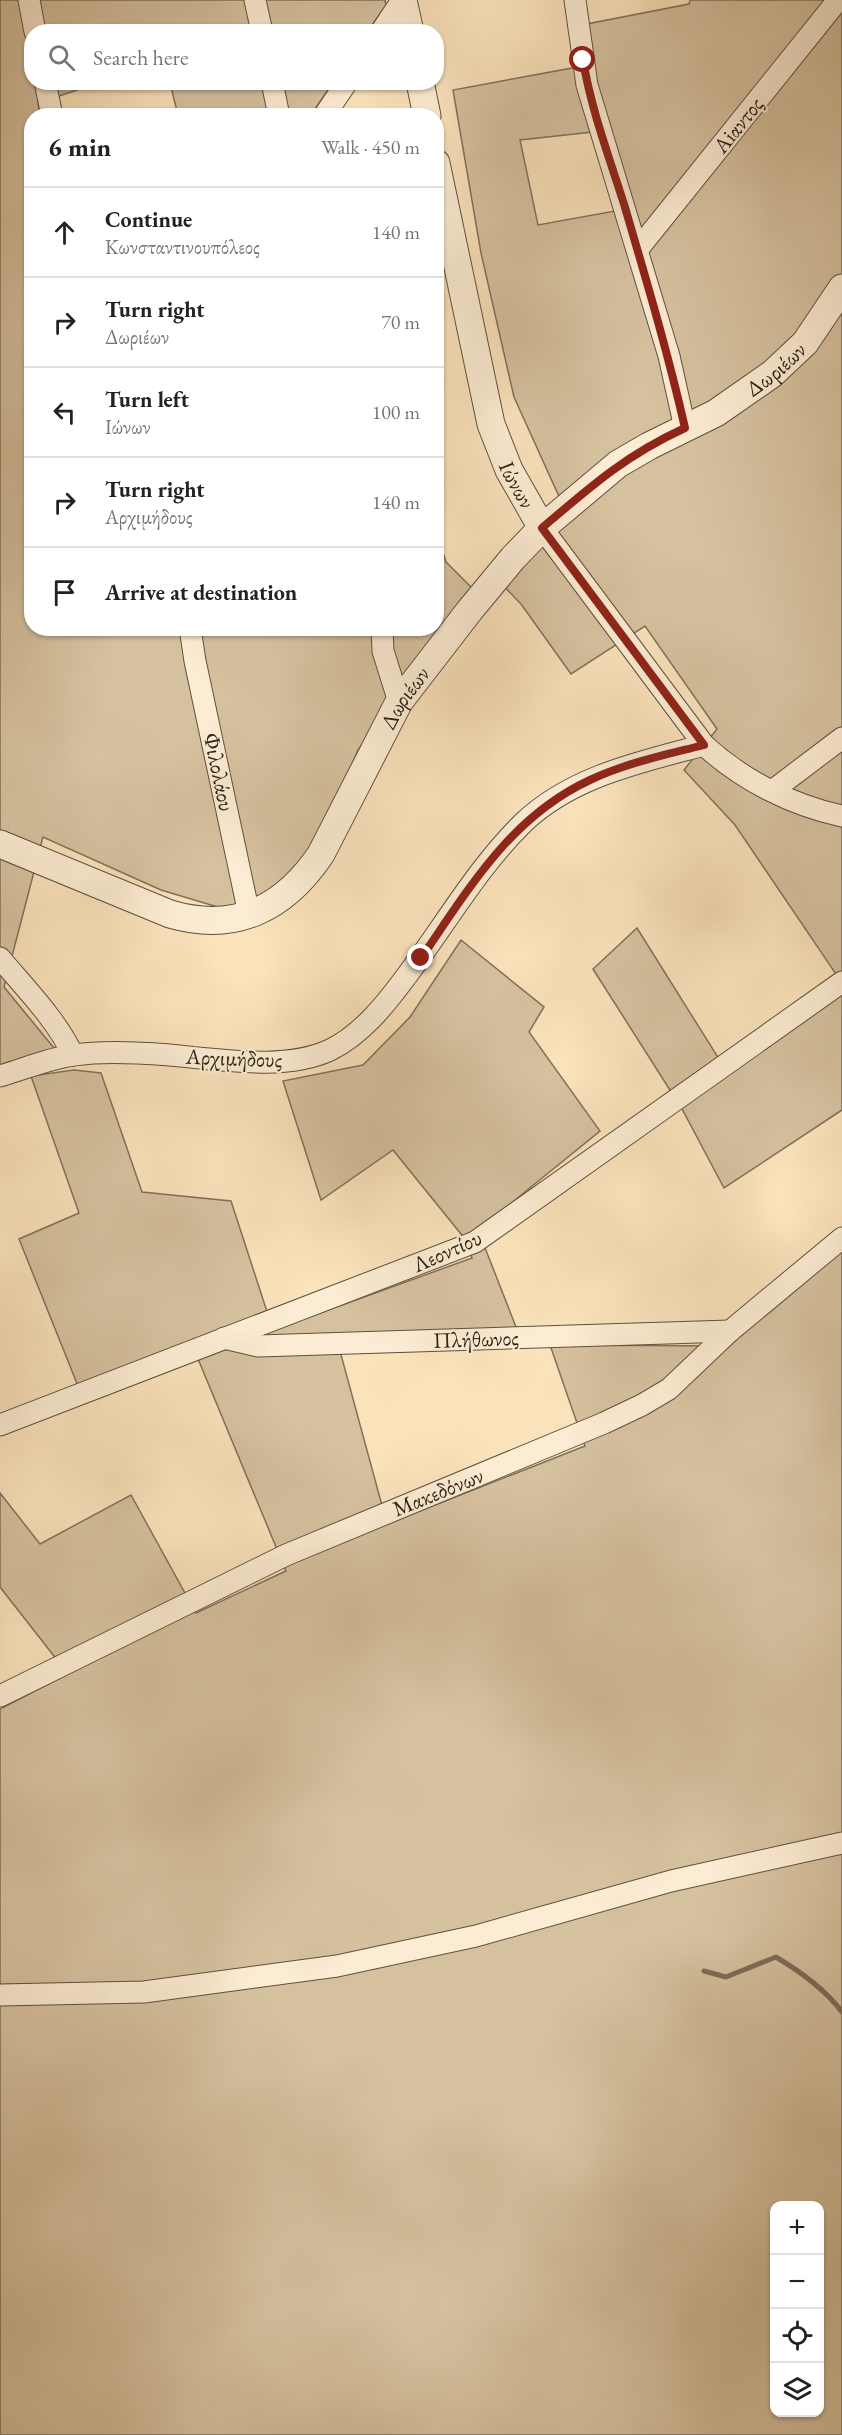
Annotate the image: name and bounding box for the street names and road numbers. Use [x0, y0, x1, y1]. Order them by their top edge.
street label: Aiαντος [706, 91, 770, 160]
street label: Δωριέων [740, 335, 812, 403]
street label: Ιώνων [493, 457, 542, 514]
street label: Δωριέων [373, 660, 436, 734]
street label: Φιλολάου [197, 730, 241, 814]
street label: Αρχιμήδους [184, 1042, 283, 1074]
street label: Λεοντίου [407, 1223, 486, 1279]
street label: Πλήθωνος [433, 1323, 519, 1355]
street label: Μακεδόνων [388, 1461, 488, 1523]

